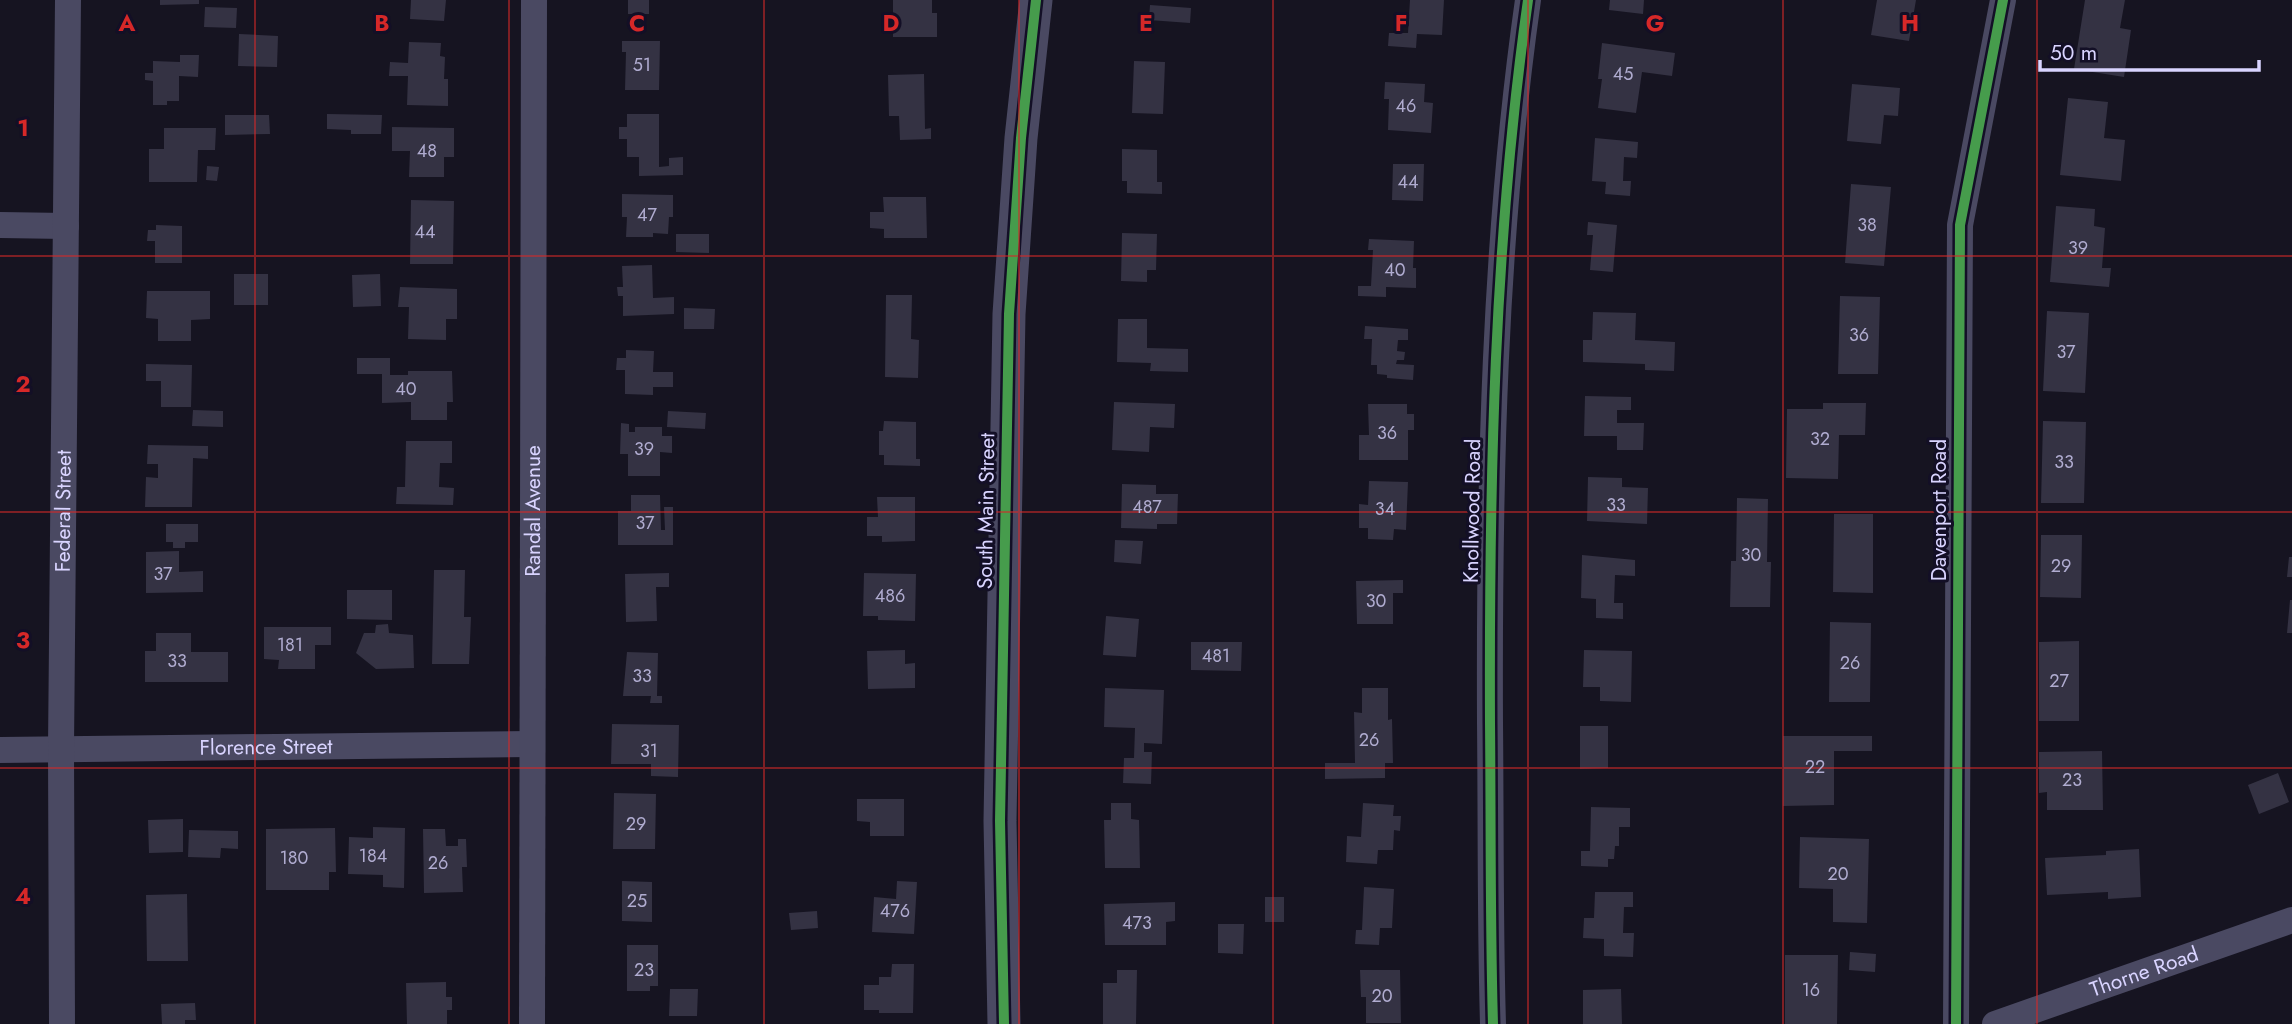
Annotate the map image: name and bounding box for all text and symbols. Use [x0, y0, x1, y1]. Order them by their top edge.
text: A [118, 6, 136, 40]
text: B [374, 6, 390, 40]
text: C [629, 6, 645, 40]
text: D [883, 6, 900, 40]
text: E [1139, 6, 1153, 40]
text: F [1395, 6, 1407, 40]
text: G [1646, 6, 1664, 40]
text: H [1901, 6, 1919, 40]
scale bar [2040, 28, 2259, 72]
text: 50 m [2050, 38, 2097, 68]
house number: 51 [633, 52, 651, 78]
house number: 45 [1613, 61, 1633, 87]
house number: 46 [1396, 93, 1416, 119]
text: 1 [17, 111, 29, 145]
house number: 48 [417, 138, 437, 164]
house number: 44 [1398, 169, 1419, 195]
house number: 47 [637, 202, 658, 228]
house number: 38 [1857, 212, 1877, 238]
house number: 44 [415, 219, 436, 245]
house number: 39 [2068, 235, 2088, 261]
house number: 40 [1384, 257, 1406, 283]
house number: 36 [1849, 322, 1869, 348]
house number: 37 [2056, 339, 2076, 365]
text: 2 [15, 367, 31, 401]
house number: 40 [395, 376, 417, 402]
house number: 36 [1377, 420, 1397, 446]
house number: 32 [1810, 426, 1830, 452]
street label: South Main Street [970, 433, 1002, 589]
house number: 39 [634, 436, 654, 462]
street label: Knollwood Road [1456, 439, 1488, 583]
street label: Davenport Road [1924, 439, 1954, 581]
street label: Randal Avenue [518, 445, 548, 577]
house number: 33 [2054, 449, 2074, 475]
street label: Federal Street [48, 450, 79, 572]
house number: 33 [1606, 492, 1626, 518]
house number: 487 [1132, 494, 1162, 520]
house number: 34 [1375, 496, 1395, 522]
house number: 37 [635, 510, 655, 536]
house number: 30 [1741, 542, 1762, 568]
house number: 29 [2051, 553, 2071, 579]
house number: 37 [153, 561, 173, 587]
house number: 486 [875, 583, 905, 609]
house number: 30 [1366, 588, 1387, 614]
text: 3 [16, 623, 30, 657]
house number: 181 [277, 632, 303, 658]
house number: 481 [1202, 643, 1230, 669]
house number: 33 [167, 648, 187, 674]
house number: 26 [1840, 650, 1860, 676]
house number: 33 [632, 663, 652, 689]
house number: 27 [2049, 668, 2069, 694]
house number: 26 [1359, 727, 1379, 753]
street label: Florence Street [199, 731, 333, 763]
house number: 31 [640, 738, 658, 764]
house number: 22 [1805, 754, 1825, 780]
house number: 23 [2062, 767, 2082, 793]
house number: 29 [626, 811, 646, 837]
house number: 184 [359, 843, 387, 869]
house number: 180 [280, 845, 309, 871]
house number: 26 [428, 850, 448, 876]
house number: 20 [1827, 861, 1849, 887]
text: 4 [15, 879, 31, 913]
house number: 25 [627, 888, 647, 914]
house number: 476 [880, 898, 910, 924]
house number: 473 [1122, 910, 1152, 936]
street label: Thorne Road [2086, 939, 2202, 1005]
house number: 23 [634, 957, 654, 983]
house number: 16 [1802, 977, 1820, 1003]
house number: 20 [1371, 983, 1393, 1009]

